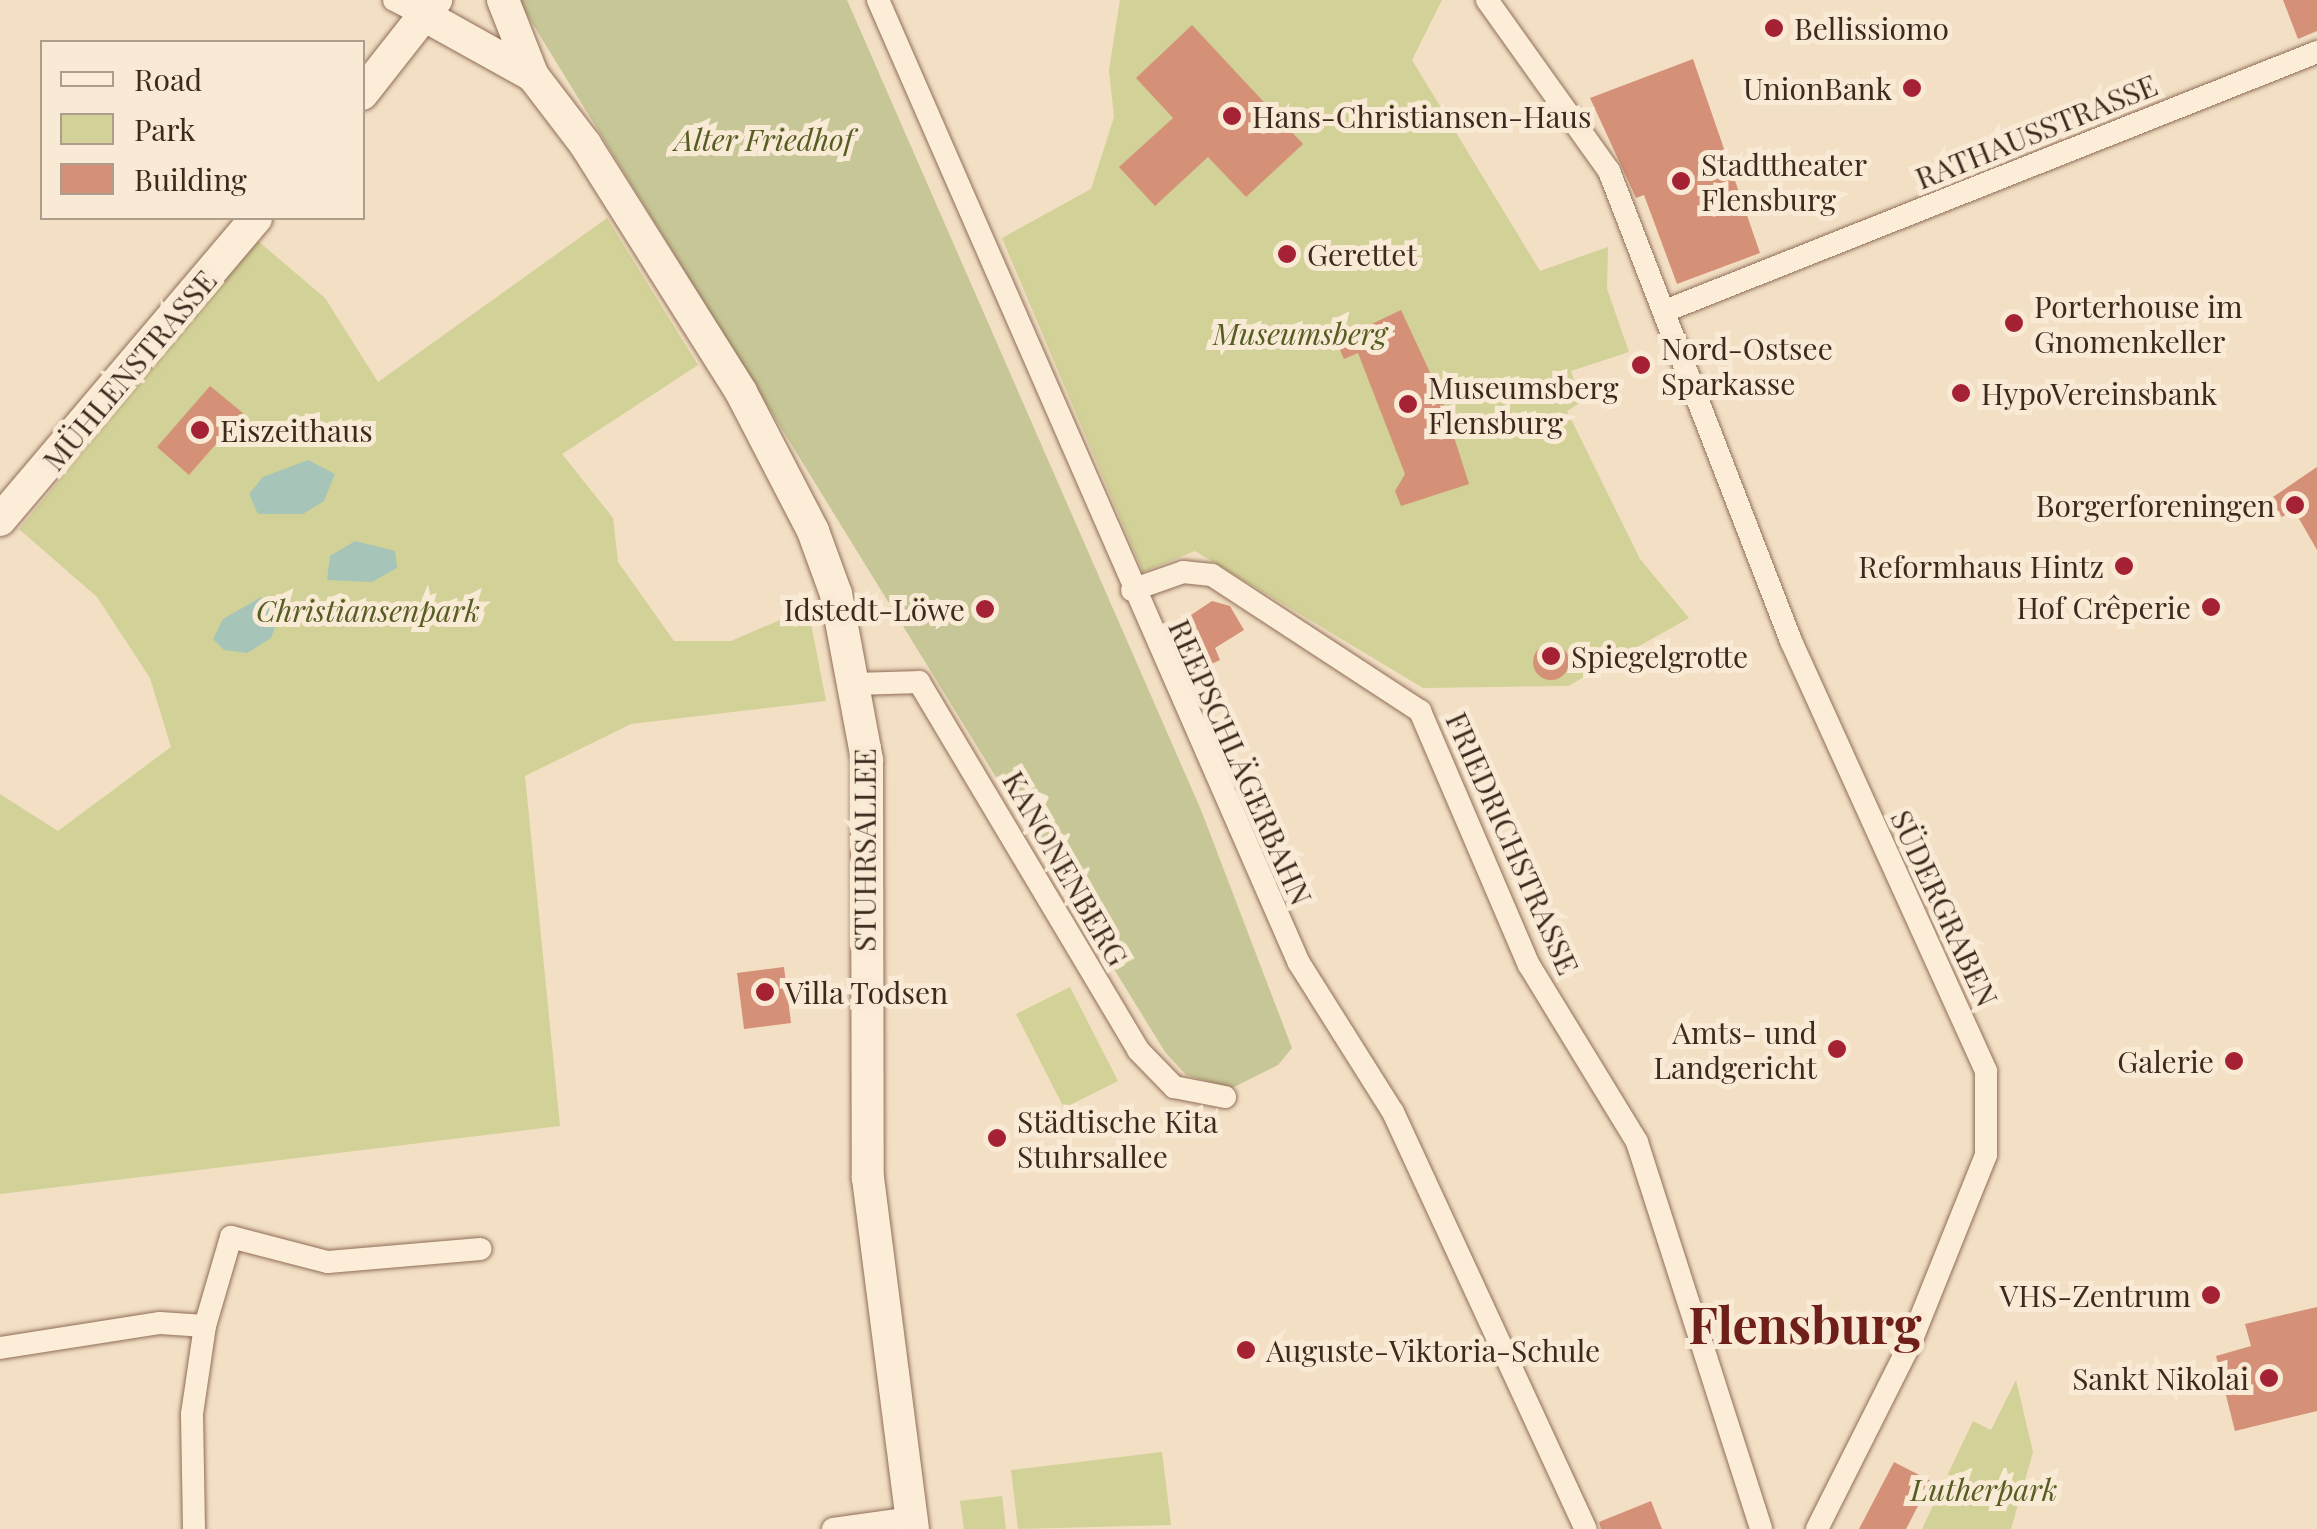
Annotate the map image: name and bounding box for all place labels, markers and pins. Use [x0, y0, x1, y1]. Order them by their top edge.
place label: Bellissiomo [1794, 10, 1949, 46]
marker: Bellissiomo [1763, 17, 1785, 39]
place label: UnionBank [1743, 70, 1892, 106]
marker: UnionBank [1901, 77, 1923, 99]
place label: Hans-Christiansen-Haus [1252, 98, 1591, 134]
marker: Hans-Christiansen-Haus [1221, 105, 1243, 127]
place label: Stadttheater Flensburg [1701, 146, 1867, 216]
marker: Stadttheater Flensburg [1670, 170, 1692, 192]
place label: Gerettet [1307, 236, 1417, 272]
marker: Gerettet [1276, 243, 1298, 265]
place label: Porterhouse im Gnomenkeller [2034, 288, 2243, 358]
marker: Porterhouse im Gnomenkeller [2003, 312, 2025, 334]
place label: Nord-Ostsee Sparkasse [1661, 330, 1833, 400]
marker: Nord-Ostsee Sparkasse [1630, 354, 1652, 376]
place label: Museumsberg Flensburg [1428, 369, 1619, 440]
place label: HypoVereinsbank [1981, 375, 2217, 411]
marker: HypoVereinsbank [1950, 382, 1972, 404]
marker: Museumsberg Flensburg [1397, 393, 1419, 415]
place label: Eiszeithaus [220, 412, 373, 448]
marker: Eiszeithaus [189, 419, 211, 441]
place label: Borgerforeningen [2036, 487, 2275, 523]
marker: Borgerforeningen [2284, 494, 2306, 516]
place label: Reformhaus Hintz [1858, 548, 2104, 584]
marker: Reformhaus Hintz [2113, 555, 2135, 577]
place label: Hof Crêperie [2016, 589, 2191, 625]
place label: Idstedt-Löwe [784, 591, 965, 627]
marker: Hof Crêperie [2200, 596, 2222, 618]
marker: Idstedt-Löwe [974, 598, 996, 620]
place label: Spiegelgrotte [1571, 638, 1748, 674]
marker: Spiegelgrotte [1540, 645, 1562, 667]
place label: Villa Todsen [785, 974, 949, 1010]
marker: Villa Todsen [754, 981, 776, 1003]
place label: Amts- und Landgericht [1653, 1014, 1817, 1084]
marker: Amts- und Landgericht [1826, 1038, 1848, 1060]
place label: Galerie [2117, 1043, 2214, 1079]
marker: Galerie [2223, 1050, 2245, 1072]
place label: Städtische Kita Stuhrsallee [1017, 1103, 1218, 1174]
marker: Städtische Kita Stuhrsallee [986, 1127, 1008, 1149]
place label: VHS-Zentrum [1999, 1277, 2191, 1313]
marker: VHS-Zentrum [2200, 1284, 2222, 1306]
place label: Auguste-Viktoria-Schule [1266, 1332, 1600, 1368]
marker: Auguste-Viktoria-Schule [1235, 1339, 1257, 1361]
place label: Sankt Nikolai [2072, 1360, 2249, 1396]
marker: Sankt Nikolai [2258, 1367, 2280, 1389]

